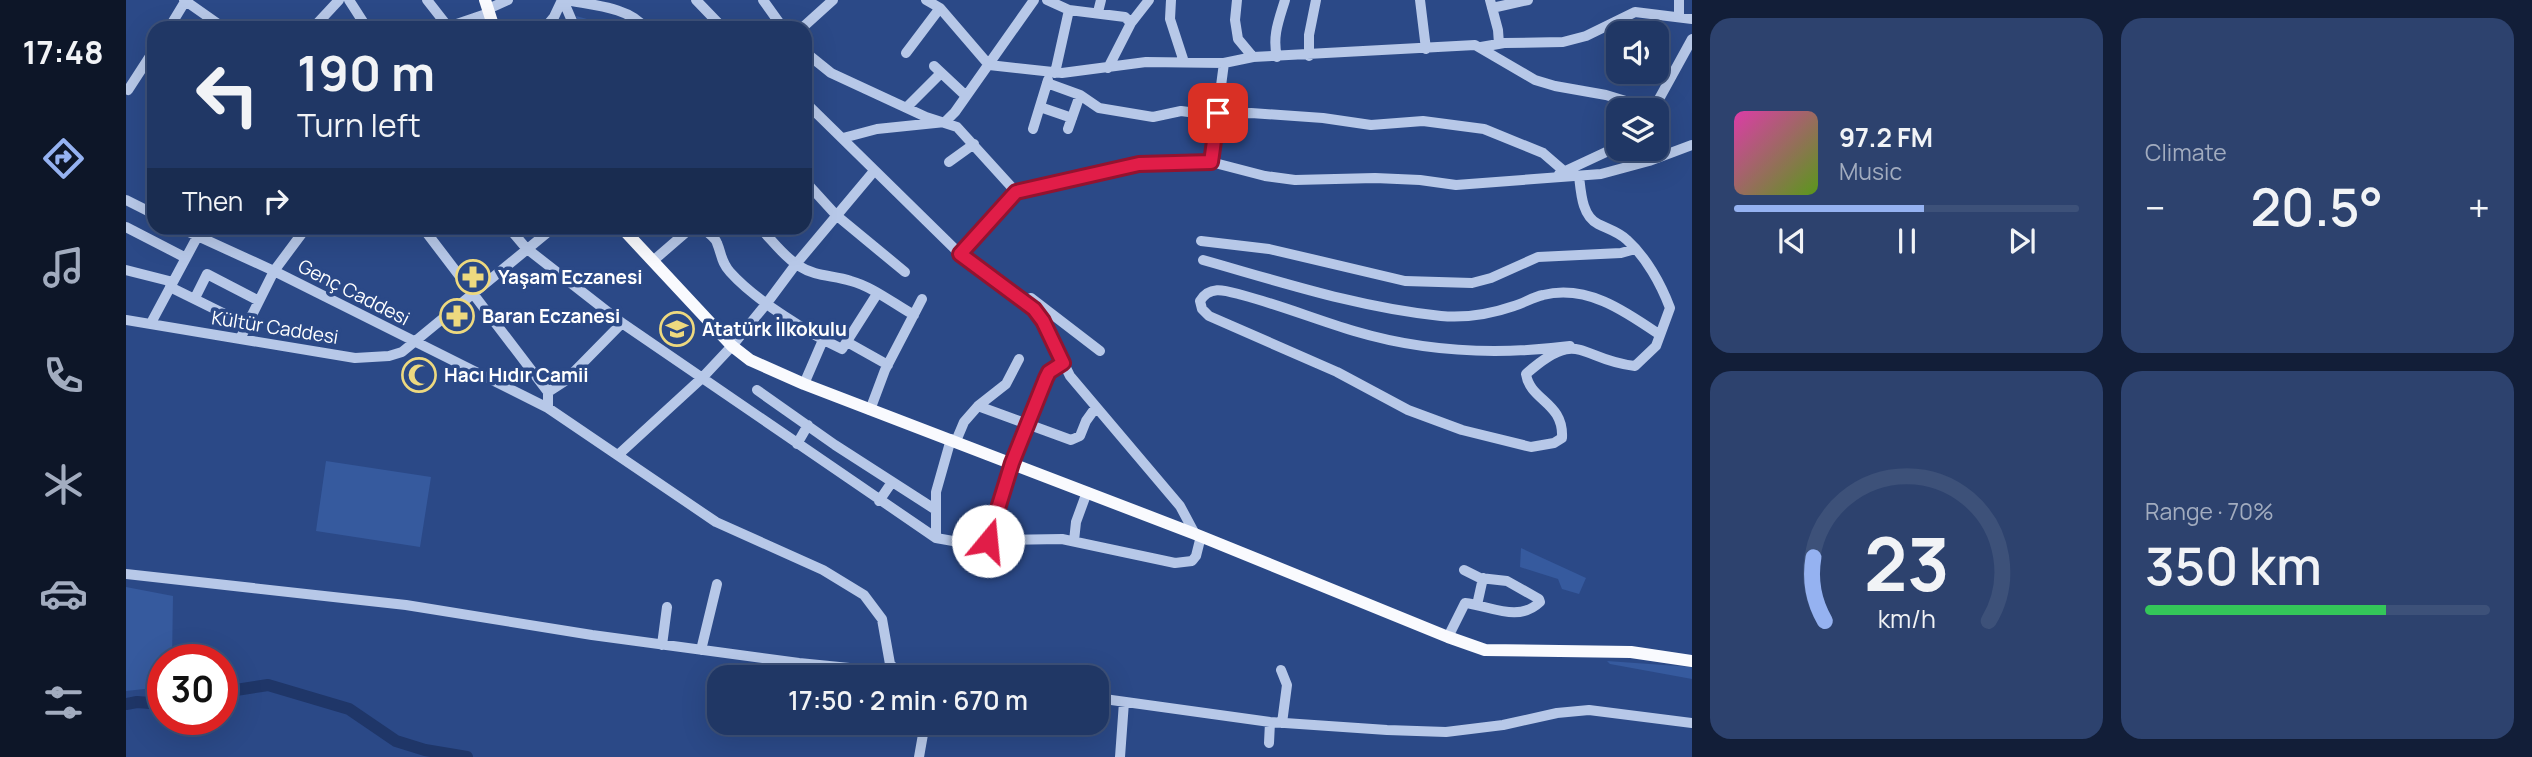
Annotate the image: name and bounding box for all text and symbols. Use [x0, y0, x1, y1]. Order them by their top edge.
map controls [1606, 21, 1669, 161]
button: sound [1606, 21, 1669, 84]
text: 17:48 [22, 30, 104, 74]
text: 190 m [297, 39, 435, 106]
icon: left [182, 49, 273, 140]
pin [1188, 83, 1248, 143]
icon: arrive [1199, 94, 1237, 132]
button: layers [1606, 98, 1669, 161]
text: Turn left [297, 103, 421, 147]
text: 97.2 FM [1839, 119, 1933, 155]
icon: directions [39, 134, 88, 183]
text: Climate [2145, 136, 2227, 168]
text: Music [1839, 155, 1902, 187]
text: 20.5° [2251, 171, 2383, 242]
text: − [2145, 181, 2166, 233]
text: + [2468, 181, 2490, 233]
icon: right [257, 182, 295, 220]
text: Then [182, 183, 243, 219]
icon: previous [1773, 222, 1811, 260]
icon: pause [1888, 222, 1926, 260]
icon: next [2003, 222, 2041, 260]
icon: music [39, 243, 88, 292]
street label: Genç Caddesi [294, 253, 414, 331]
pharmacy icon: Yaşam Eczanesi [454, 258, 492, 296]
place label: Yaşam Eczanesi [498, 264, 643, 290]
pharmacy icon: Baran Eczanesi [438, 297, 476, 335]
place label: Baran Eczanesi [482, 303, 620, 329]
street label: Kültür Caddesi [210, 304, 340, 350]
school or university icon: Atatürk İlkokulu [658, 310, 696, 348]
place label: Atatürk İlkokulu [702, 316, 847, 342]
icon: phone [39, 351, 88, 400]
mosque icon: Hacı Hıdır Camii [400, 356, 438, 394]
place label: Hacı Hıdır Camii [444, 362, 589, 388]
icon: climate [39, 460, 88, 509]
text: Range · 70% [2145, 495, 2274, 527]
position arrow [951, 504, 1025, 578]
text: 23 [1864, 513, 1949, 613]
text: 350 km [2145, 530, 2322, 601]
icon: car [39, 569, 88, 618]
text: km/h [1877, 601, 1936, 636]
speed limit sign: 30 [147, 644, 238, 735]
icon: filters [39, 678, 88, 727]
text: 17:50 · 2 min · 670 m [788, 682, 1028, 718]

